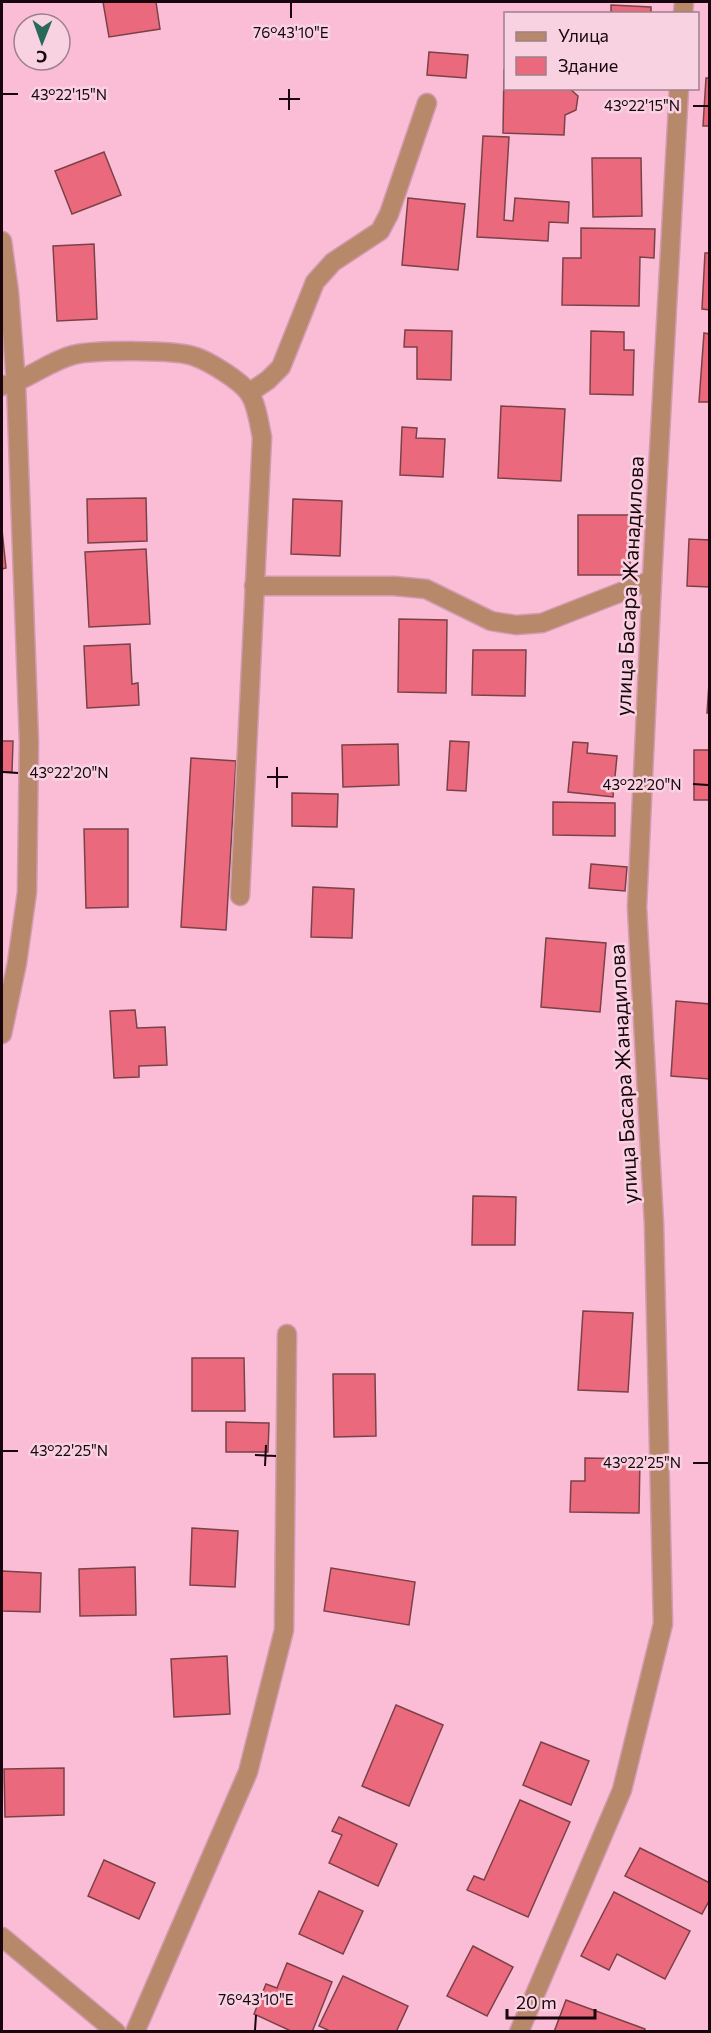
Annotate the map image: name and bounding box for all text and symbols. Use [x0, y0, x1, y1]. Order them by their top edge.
north arrow [12, 12, 72, 72]
legend [504, 12, 699, 90]
text: 76°43'10"E [253, 23, 329, 41]
text: Улица [558, 24, 609, 46]
text: С [36, 48, 47, 67]
text: Здание [558, 54, 618, 76]
text: 43°22'15"N [31, 85, 107, 103]
text: 43°22'15"N [604, 96, 680, 114]
street label: улица Басара Жанадилова [609, 455, 648, 717]
text: 43°22'20"N [29, 763, 109, 781]
text: 43°22'20"N [602, 775, 682, 793]
street label: улица Басара Жанадилова [603, 943, 642, 1205]
text: 43°22'25"N [30, 1441, 108, 1459]
text: 43°22'25"N [603, 1453, 681, 1471]
scale bar [507, 1982, 596, 2020]
text: 76°43'10"E [218, 1990, 294, 2008]
text: 20 m [516, 1991, 557, 2013]

